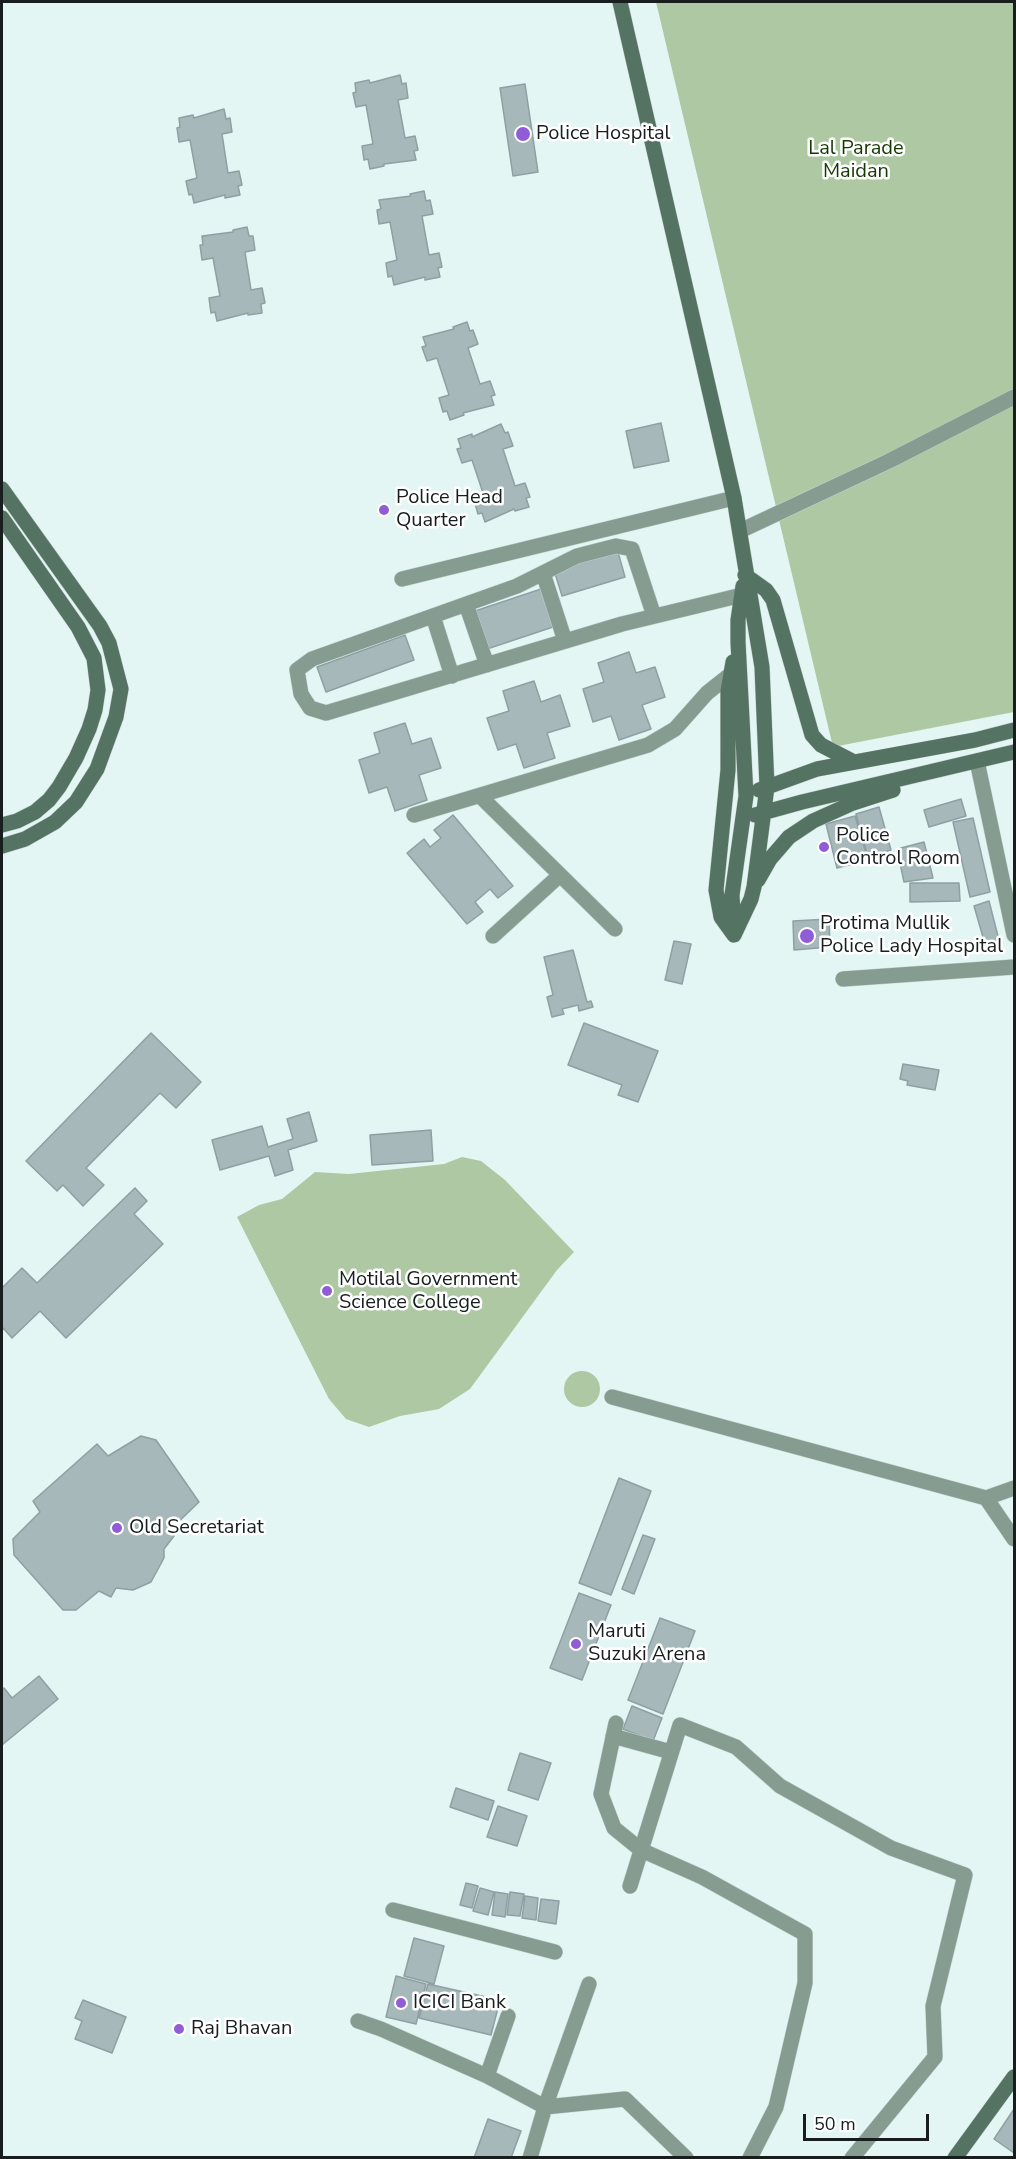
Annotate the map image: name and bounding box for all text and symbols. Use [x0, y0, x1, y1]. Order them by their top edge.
place label: Police Hospital [536, 122, 671, 146]
marker: Police Hospital [514, 125, 532, 143]
park label: Lal Parade Maidan [808, 137, 904, 184]
place label: Police Head Quarter [396, 486, 503, 533]
marker: Police Head Quarter [377, 503, 391, 517]
place label: Police Control Room [836, 824, 960, 871]
marker: Police Control Room [817, 840, 831, 854]
place label: Protima Mullik Police Lady Hospital [820, 912, 1003, 959]
marker: Protima Mullik Police Lady Hospital [798, 927, 816, 945]
place label: Motilal Government Science College [339, 1268, 517, 1315]
marker: Motilal Government Science College [320, 1284, 334, 1298]
place label: Old Secretariat [129, 1516, 264, 1540]
marker: Old Secretariat [110, 1521, 124, 1535]
place label: Maruti Suzuki Arena [588, 1620, 706, 1667]
marker: Maruti Suzuki Arena [569, 1637, 583, 1651]
place label: ICICI Bank [413, 1991, 506, 2015]
marker: ICICI Bank [394, 1996, 408, 2010]
place label: Raj Bhavan [191, 2017, 292, 2041]
marker: Raj Bhavan [172, 2022, 186, 2036]
scale bar [806, 2102, 932, 2140]
text: 50 m [814, 2112, 856, 2136]

